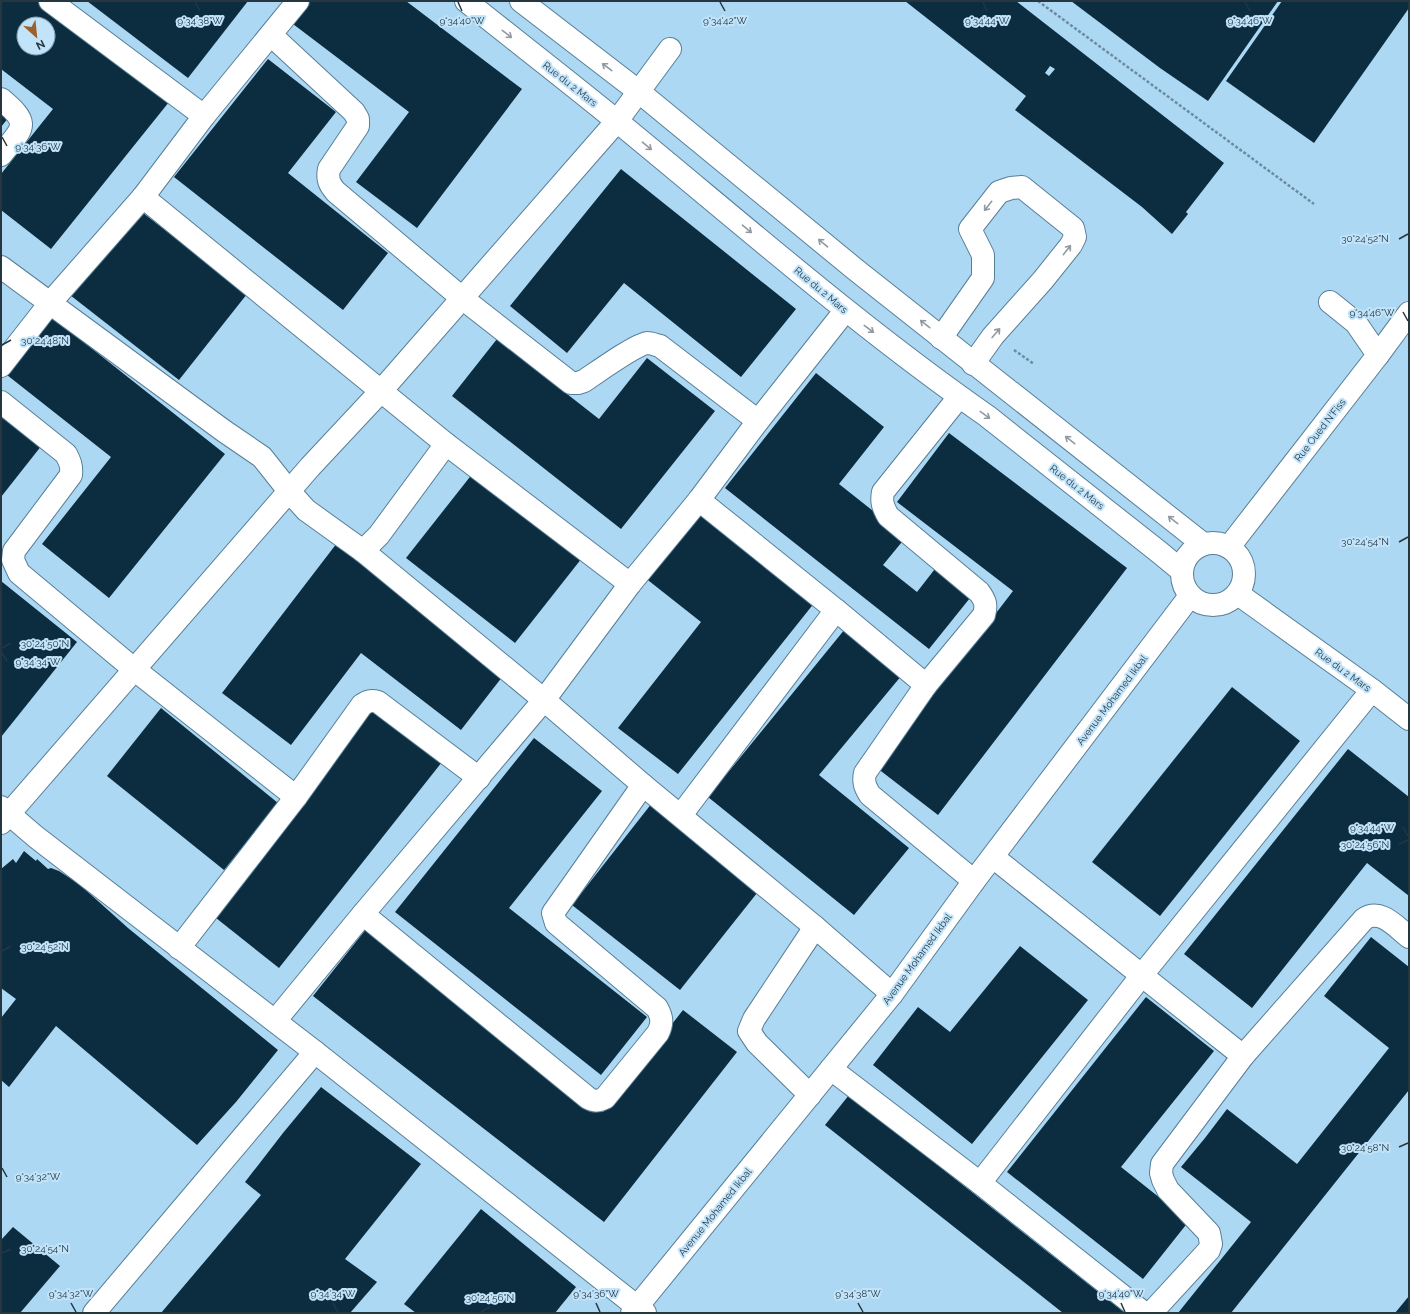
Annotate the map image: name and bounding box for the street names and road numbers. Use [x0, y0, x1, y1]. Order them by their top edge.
street label: Rue du 2 Mars [541, 59, 599, 109]
street label: Rue du 2 Mars [792, 265, 850, 315]
street label: Rue Oued N'Fiss [1292, 396, 1348, 463]
street label: Rue du 2 Mars [1048, 462, 1106, 512]
street label: Rue du 2 Mars [1313, 646, 1373, 694]
street label: Avenue Mohamed Ikbal [1075, 653, 1150, 747]
street label: Avenue Mohamed Ikbal [880, 911, 954, 1007]
street label: Avenue Mohamed Ikbal [676, 1166, 754, 1258]

